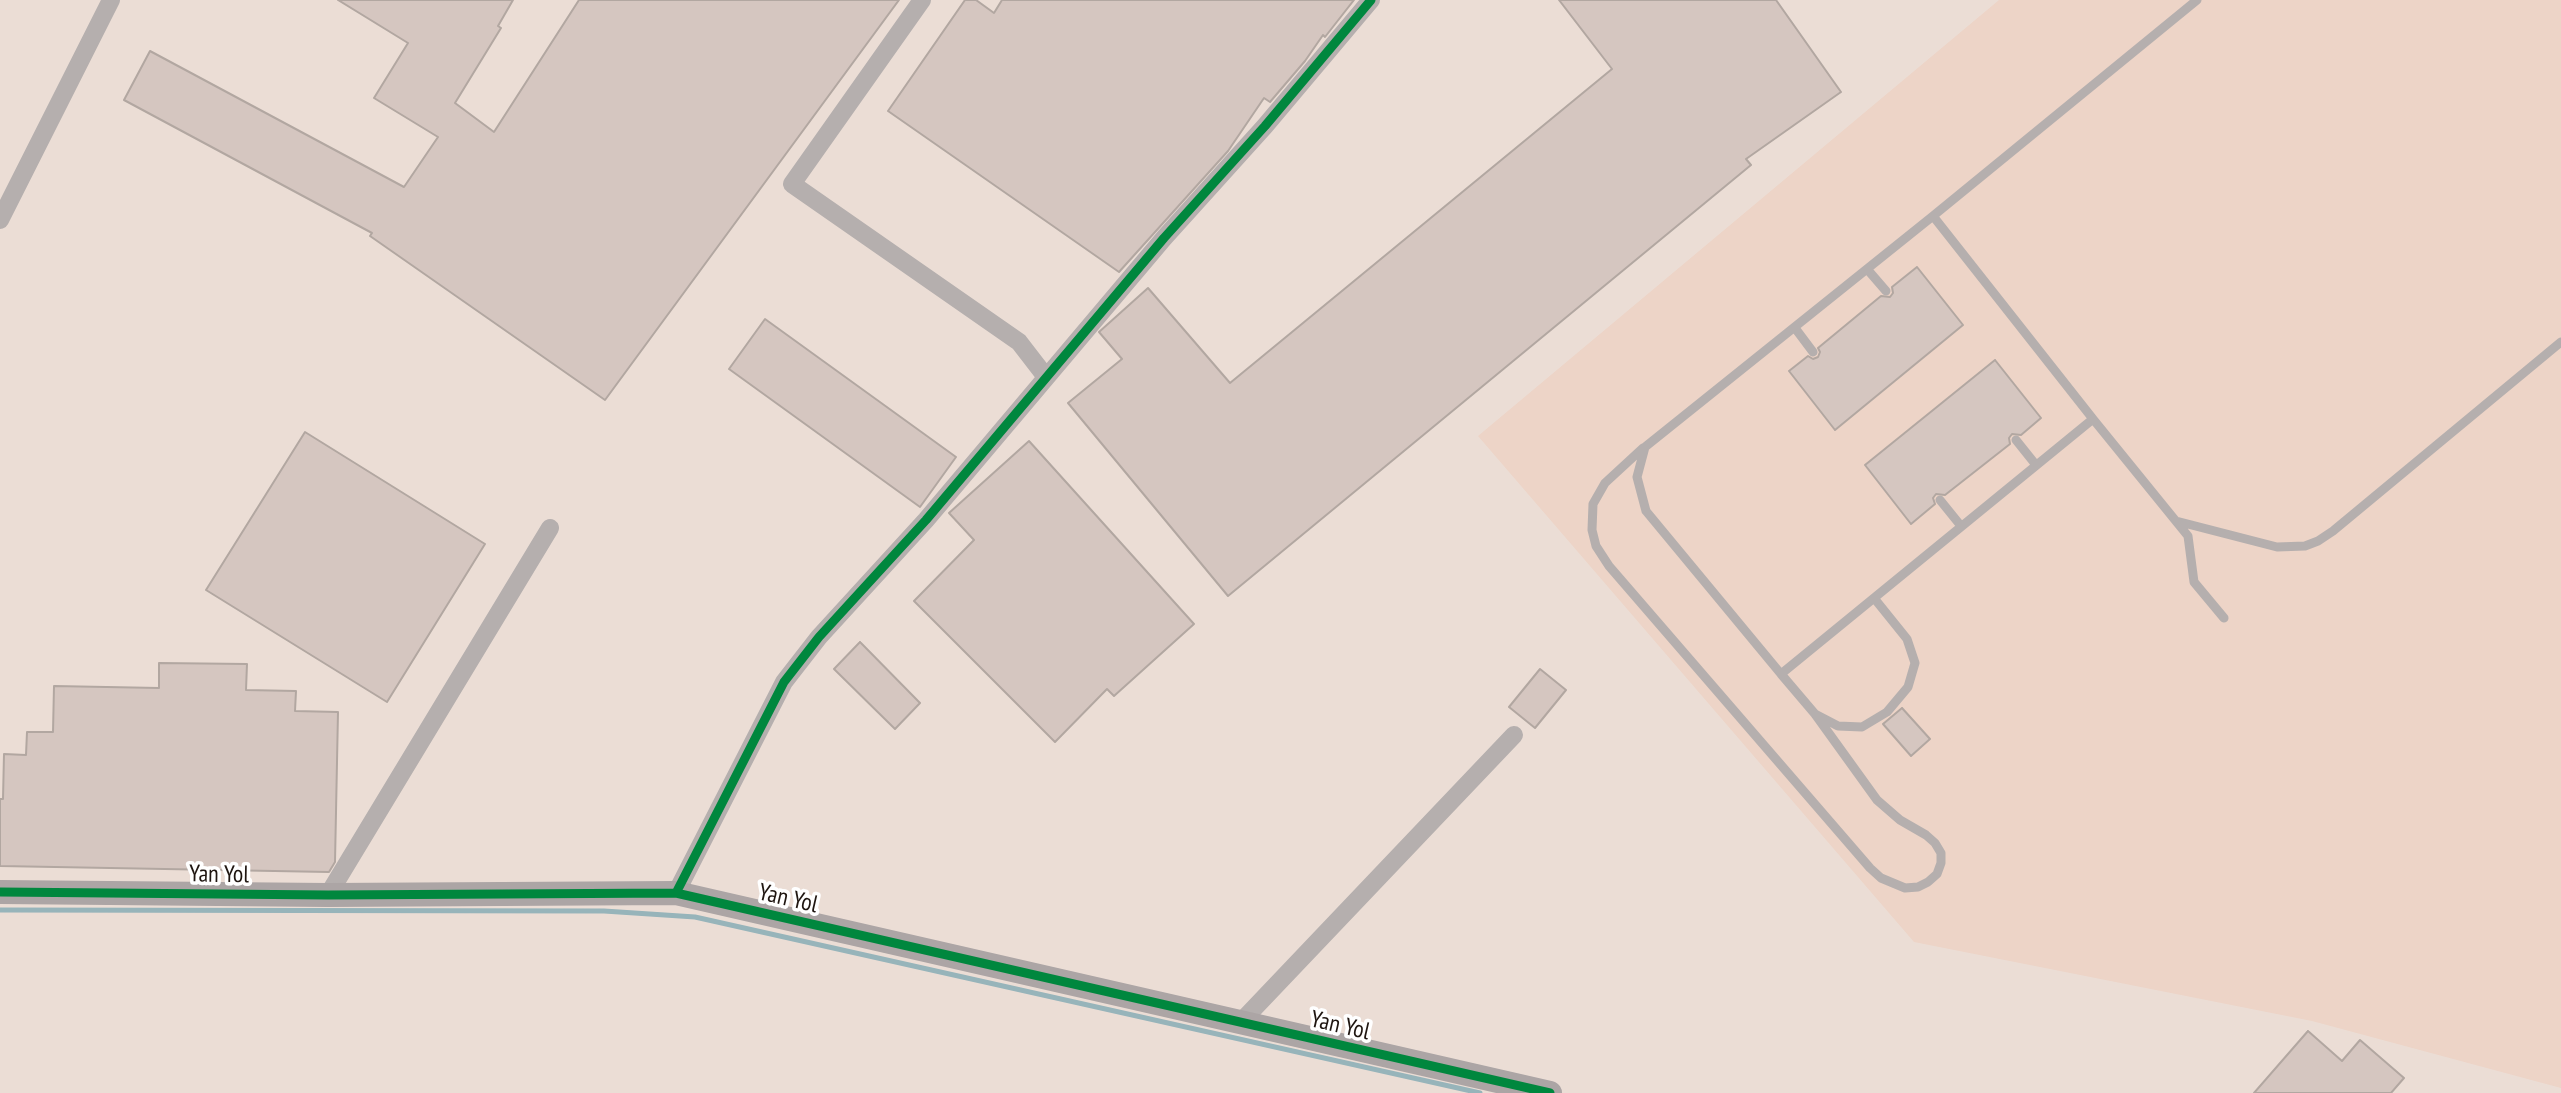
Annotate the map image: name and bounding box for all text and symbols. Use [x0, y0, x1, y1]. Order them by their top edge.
street label: Yan Yol [189, 860, 249, 890]
street label: Yan Yol [756, 878, 820, 920]
street label: Yan Yol [1308, 1005, 1372, 1047]

